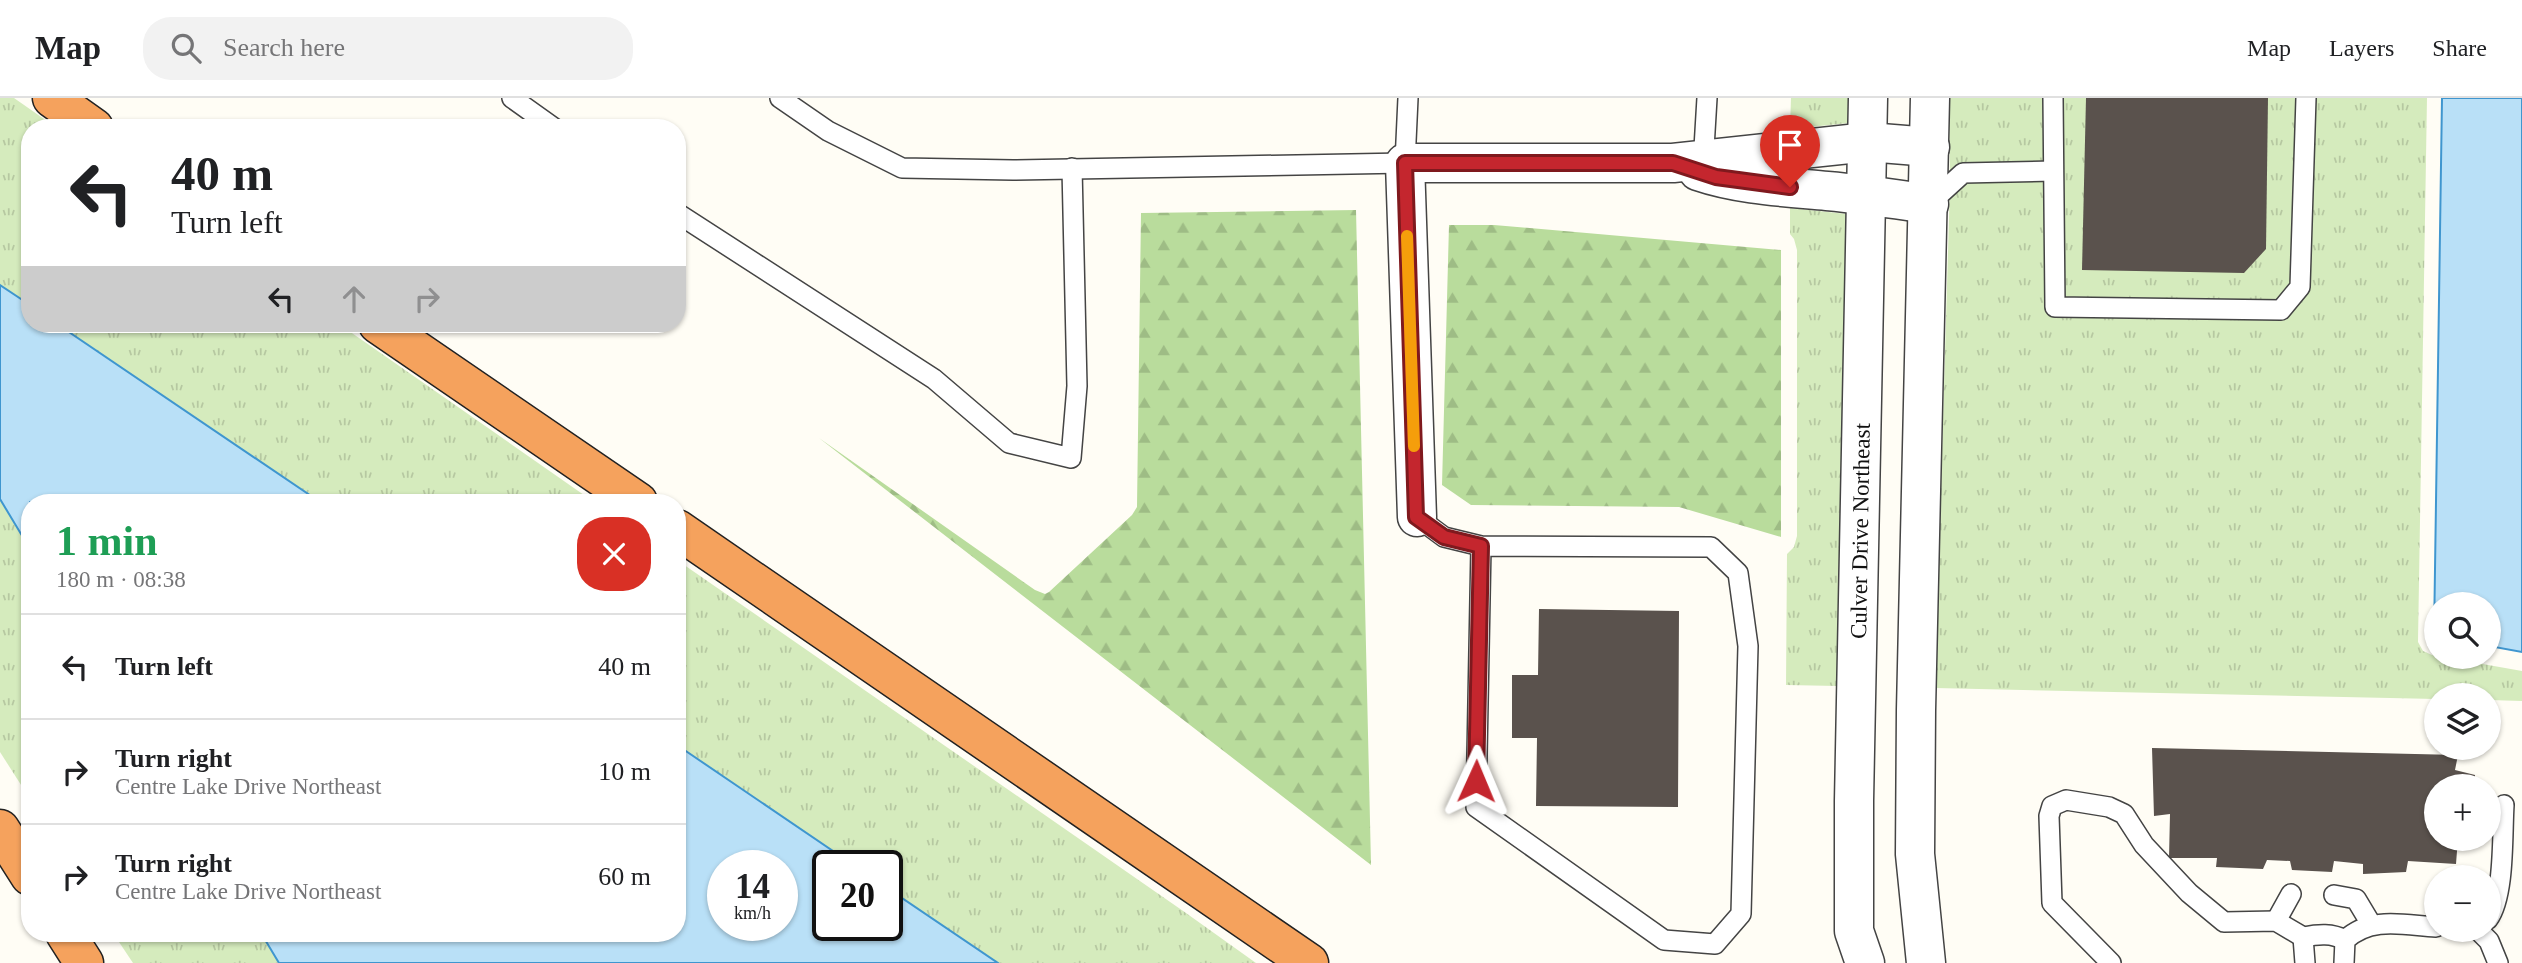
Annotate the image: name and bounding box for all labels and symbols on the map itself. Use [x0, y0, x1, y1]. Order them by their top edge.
pin [1760, 115, 1820, 187]
street label: Culver Drive Northeast [1846, 422, 1875, 639]
position arrow [1439, 744, 1513, 818]
speed limit sign: 20 [812, 850, 903, 941]

